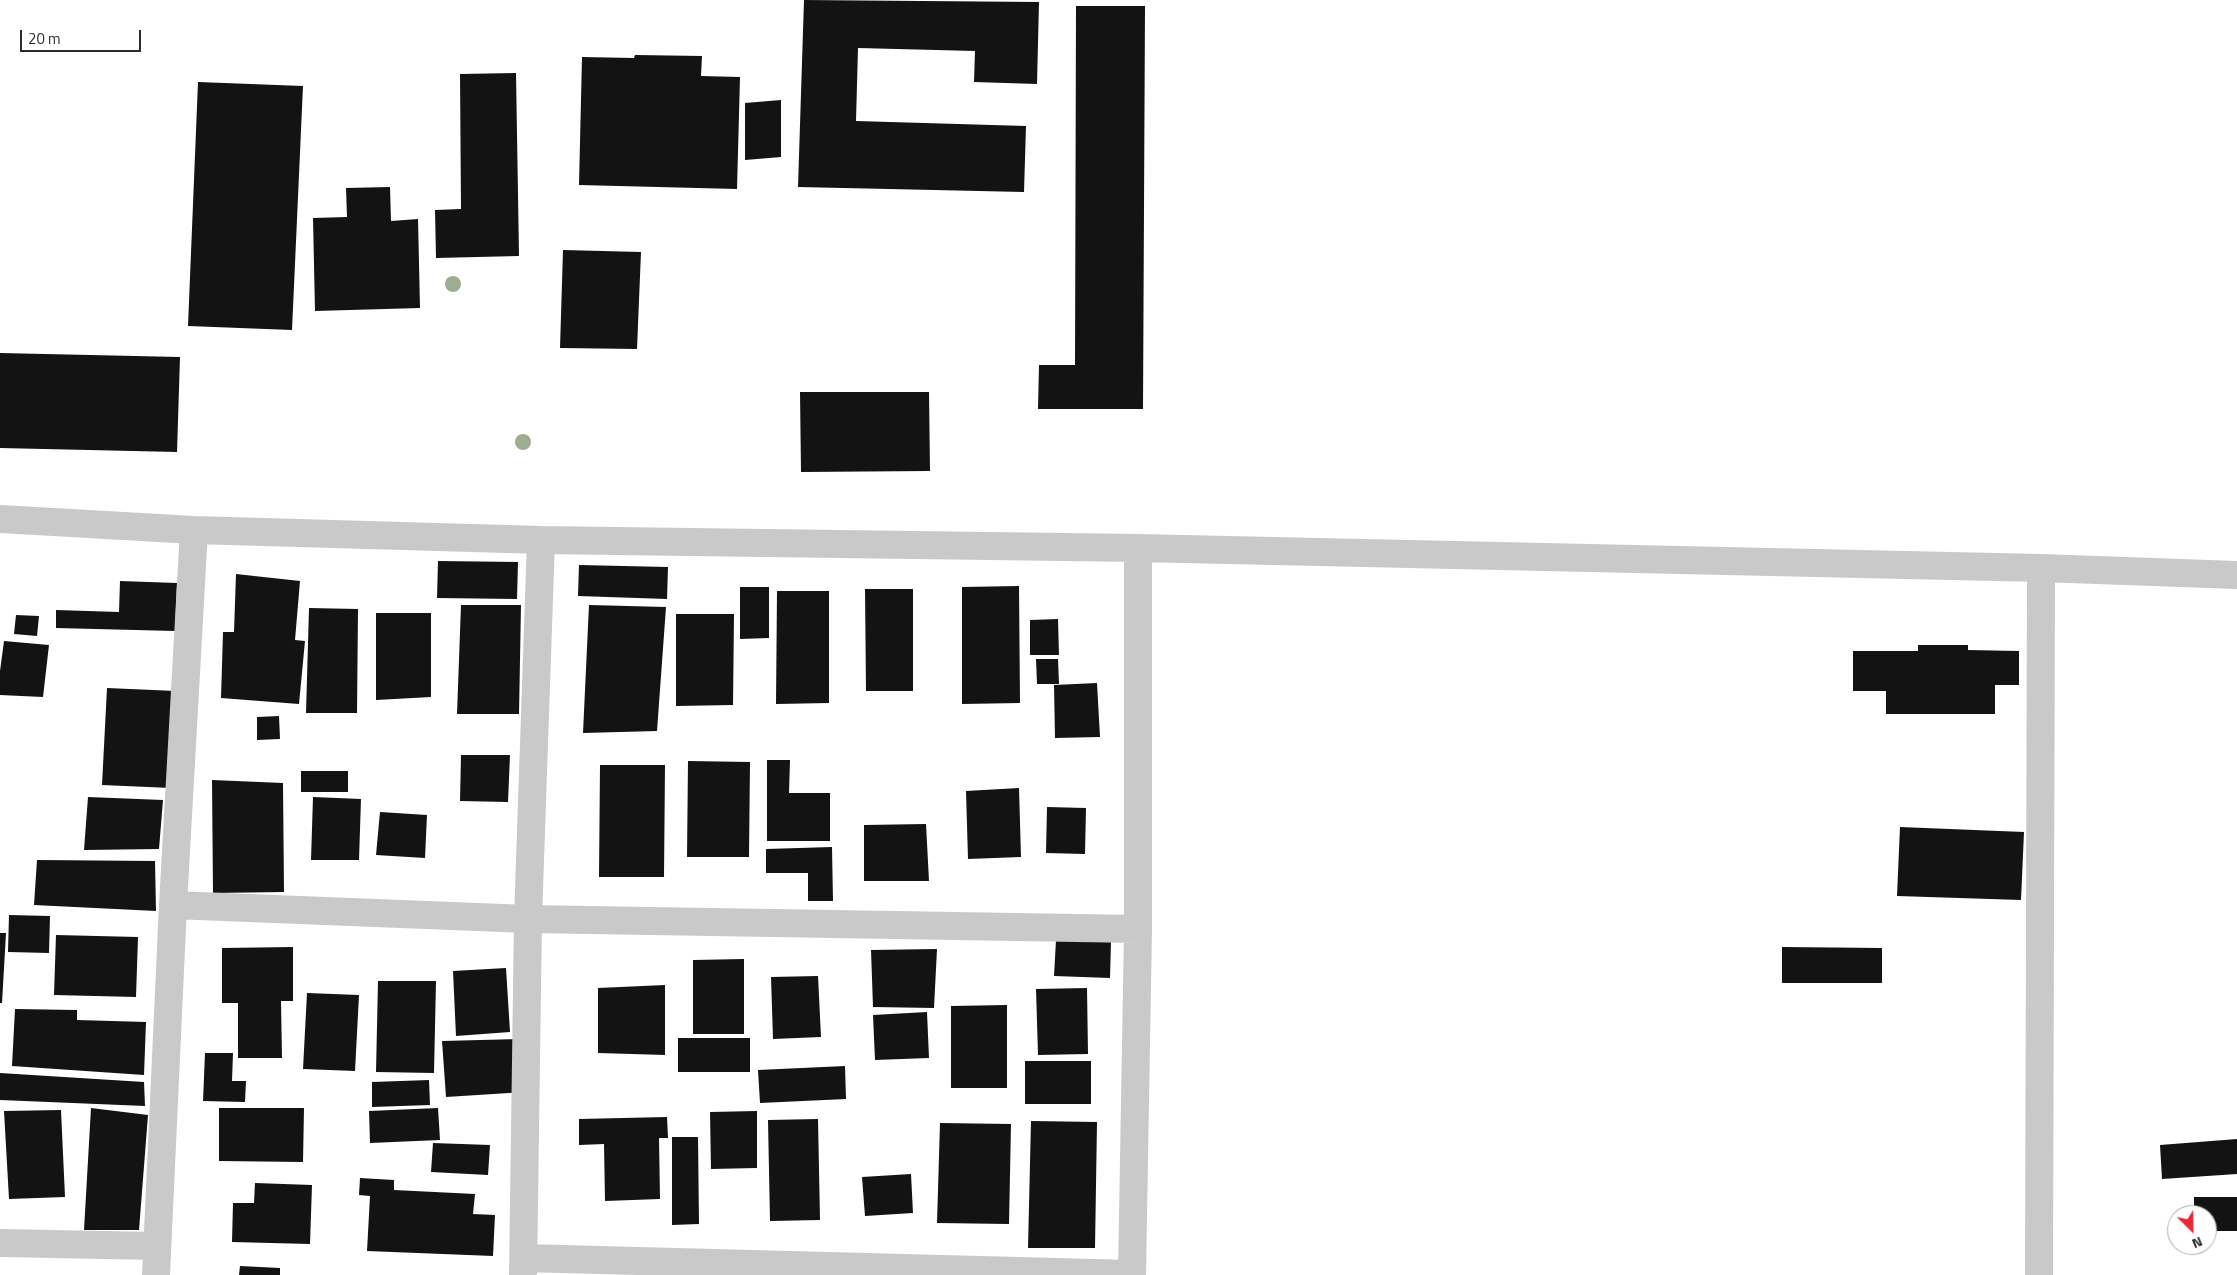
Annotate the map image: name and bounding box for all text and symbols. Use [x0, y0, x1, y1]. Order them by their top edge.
scale bar [22, 20, 144, 52]
text: 20 m [28, 27, 61, 50]
north arrow [2167, 1205, 2217, 1255]
text: N [2189, 1232, 2206, 1255]

